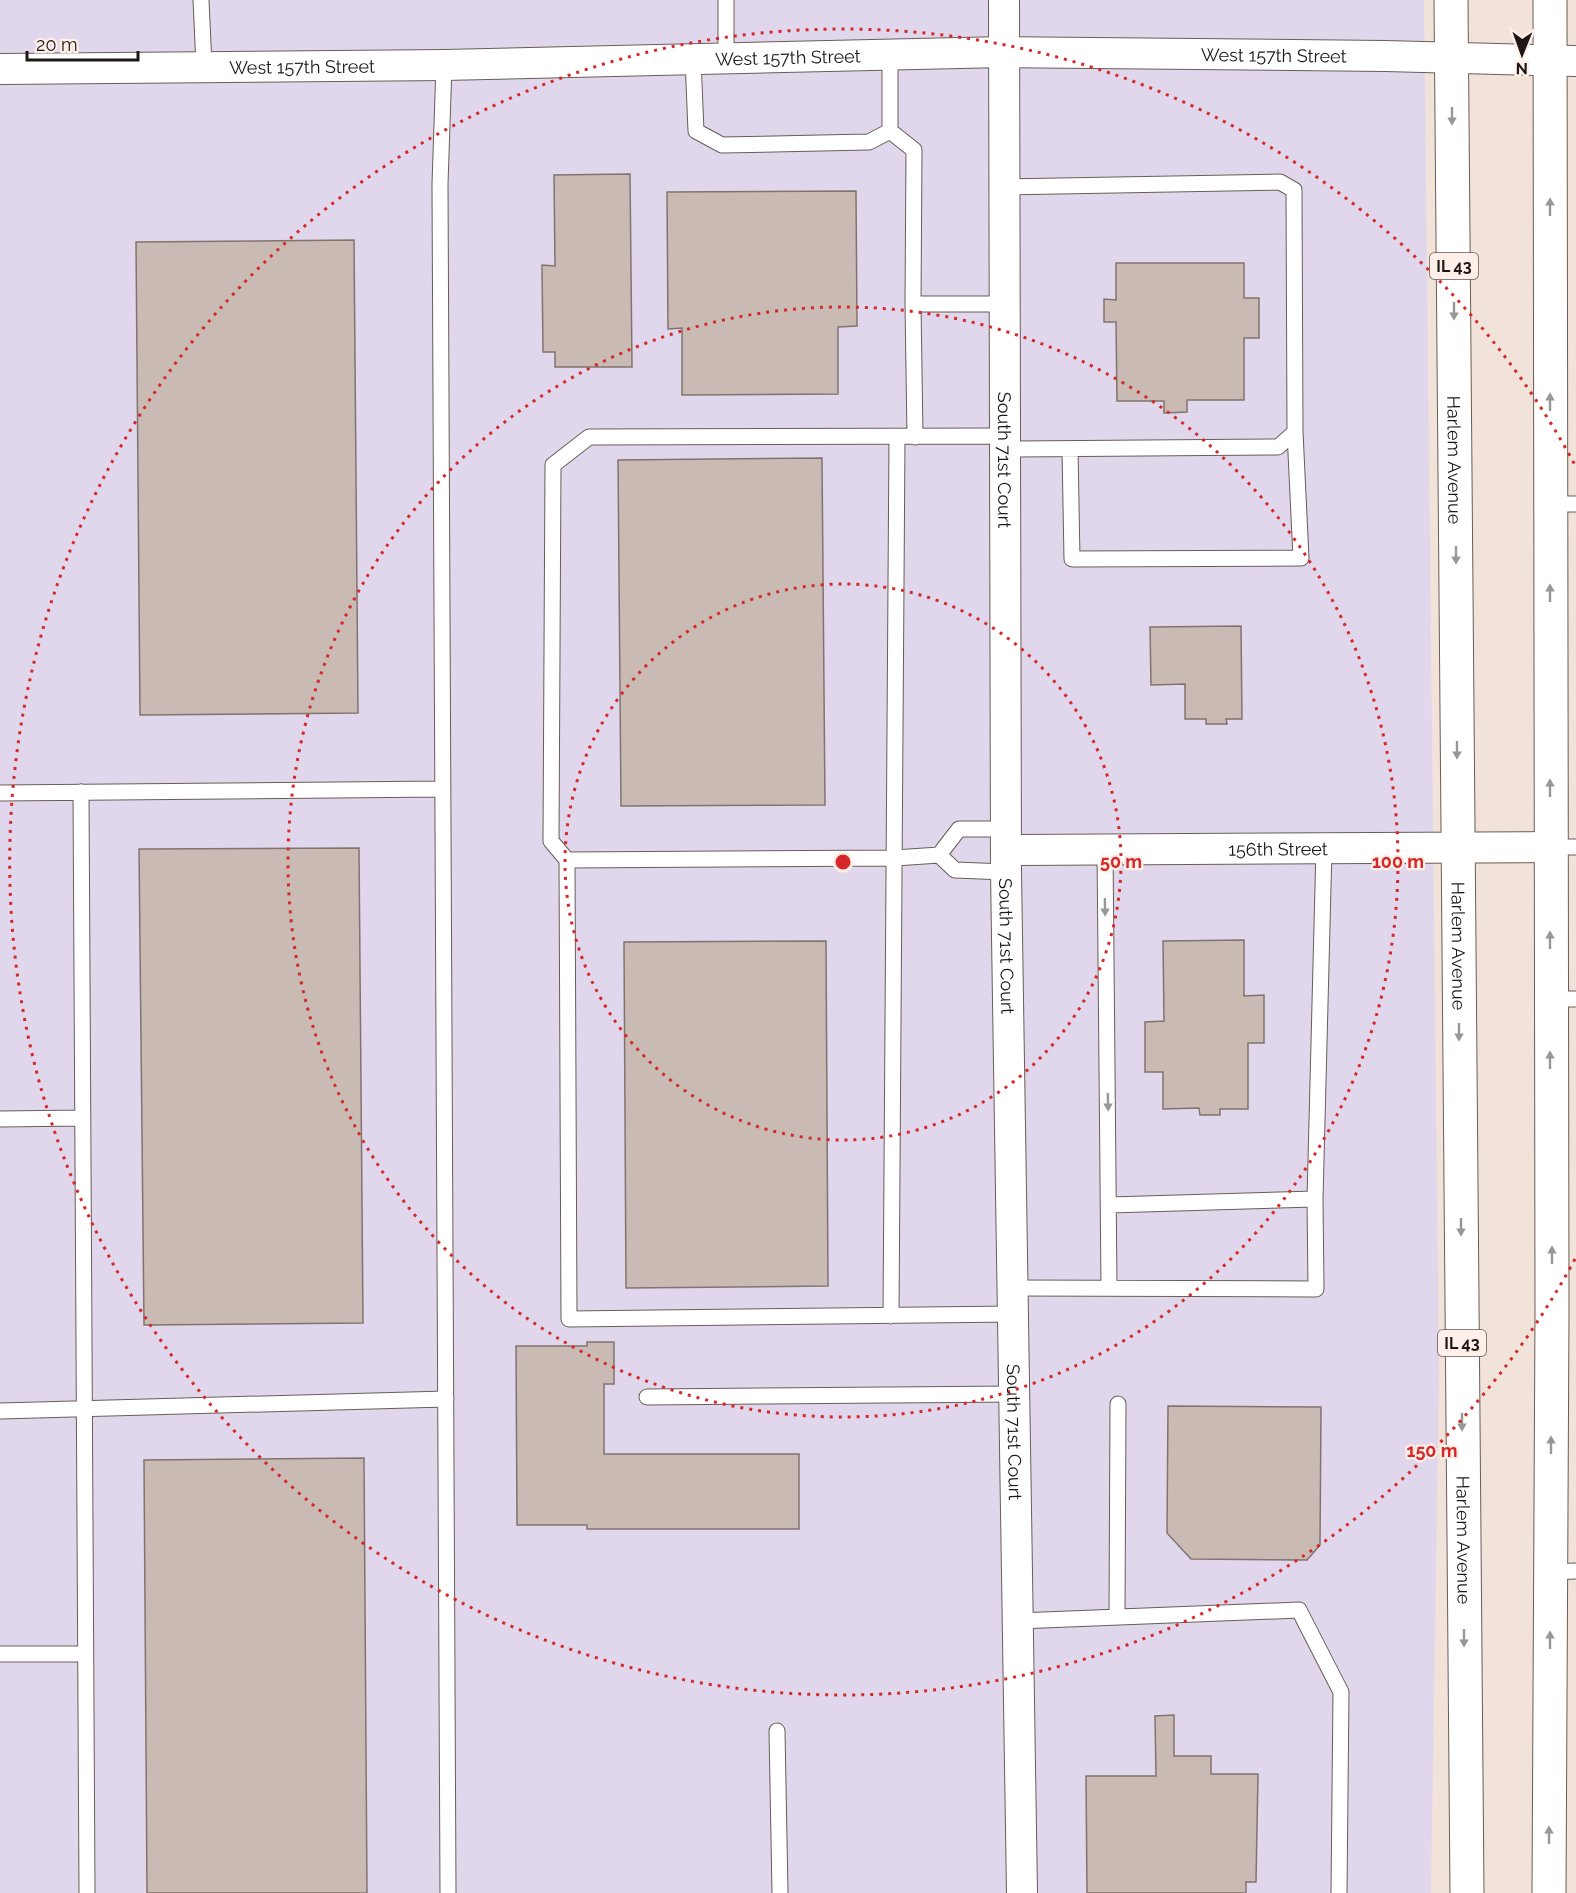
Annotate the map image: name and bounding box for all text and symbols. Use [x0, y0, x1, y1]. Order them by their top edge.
scale bar [27, 24, 138, 62]
north arrow [1492, 24, 1552, 84]
text: 20 m [36, 34, 78, 55]
street label: West 157th Street [1201, 44, 1347, 66]
street label: West 157th Street [715, 45, 861, 69]
street label: West 157th Street [229, 55, 375, 77]
text: N [1515, 59, 1528, 78]
one-way arrow [1448, 106, 1457, 125]
one-way arrow [1545, 198, 1555, 217]
road number: IL 43 [1430, 253, 1478, 279]
one-way arrow [1449, 301, 1459, 320]
street label: South 71st Court [994, 392, 1016, 528]
one-way arrow [1545, 393, 1555, 412]
street label: Harlem Avenue [1444, 396, 1466, 525]
one-way arrow [1451, 545, 1461, 564]
one-way arrow [1545, 584, 1555, 603]
one-way arrow [1452, 740, 1462, 759]
one-way arrow [1545, 779, 1555, 798]
street label: 156th Street [1228, 838, 1328, 859]
text: 50 m [1100, 851, 1142, 872]
text: 100 m [1372, 851, 1424, 872]
centre of rings [833, 852, 853, 872]
street label: South 71st Court [996, 878, 1019, 1014]
street label: Harlem Avenue [1448, 882, 1470, 1011]
one-way arrow [1100, 898, 1110, 917]
one-way arrow [1545, 931, 1555, 950]
one-way arrow [1454, 1022, 1464, 1041]
one-way arrow [1546, 1050, 1555, 1069]
one-way arrow [1103, 1093, 1113, 1112]
one-way arrow [1456, 1217, 1466, 1236]
one-way arrow [1547, 1245, 1557, 1264]
road number: IL 43 [1438, 1330, 1486, 1356]
street label: South 71st Court [1003, 1364, 1026, 1500]
one-way arrow [1457, 1412, 1467, 1431]
one-way arrow [1546, 1435, 1556, 1454]
text: 150 m [1407, 1440, 1458, 1461]
street label: Harlem Avenue [1453, 1476, 1475, 1605]
one-way arrow [1459, 1628, 1469, 1647]
one-way arrow [1545, 1630, 1555, 1649]
one-way arrow [1544, 1825, 1554, 1844]

